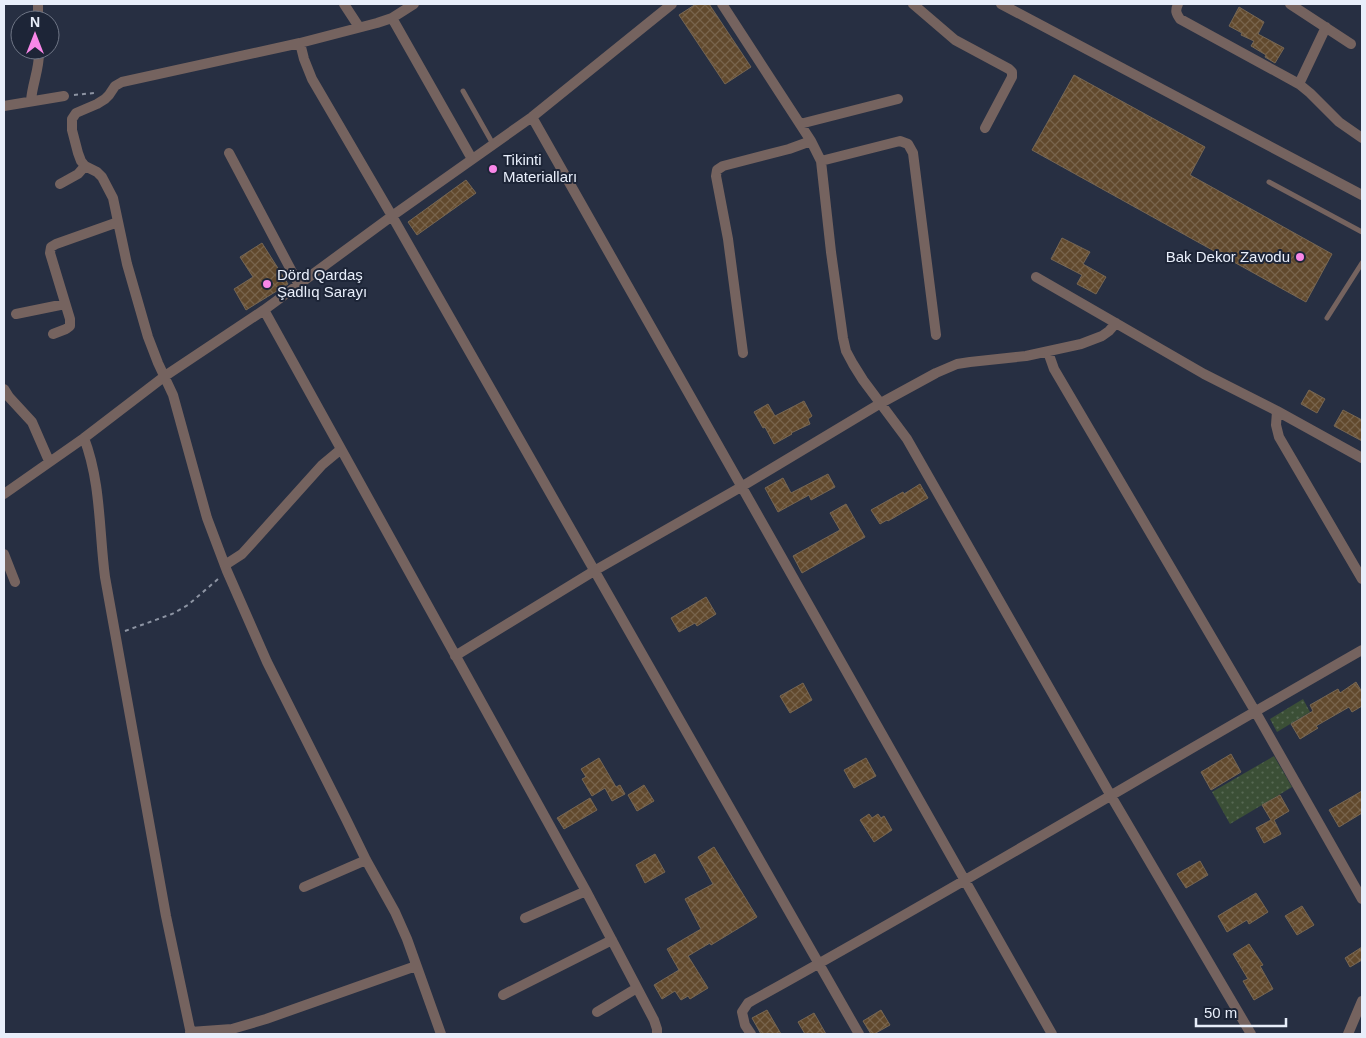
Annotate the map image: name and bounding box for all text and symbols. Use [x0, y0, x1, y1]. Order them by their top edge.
north arrow [10, 10, 60, 60]
text: N [30, 14, 40, 30]
place label: Tikinti Materialları [503, 151, 577, 185]
marker: Tikinti Materialları [487, 163, 499, 175]
place label: Bak Dekor Zavodu [1166, 248, 1290, 265]
marker: Bak Dekor Zavodu [1294, 251, 1306, 263]
place label: Dörd Qardaş Şadlıq Sarayı [277, 266, 367, 300]
marker: Dörd Qardaş Şadlıq Sarayı [261, 278, 273, 290]
scale bar [1196, 996, 1286, 1028]
text: 50 m [1204, 1004, 1237, 1021]

